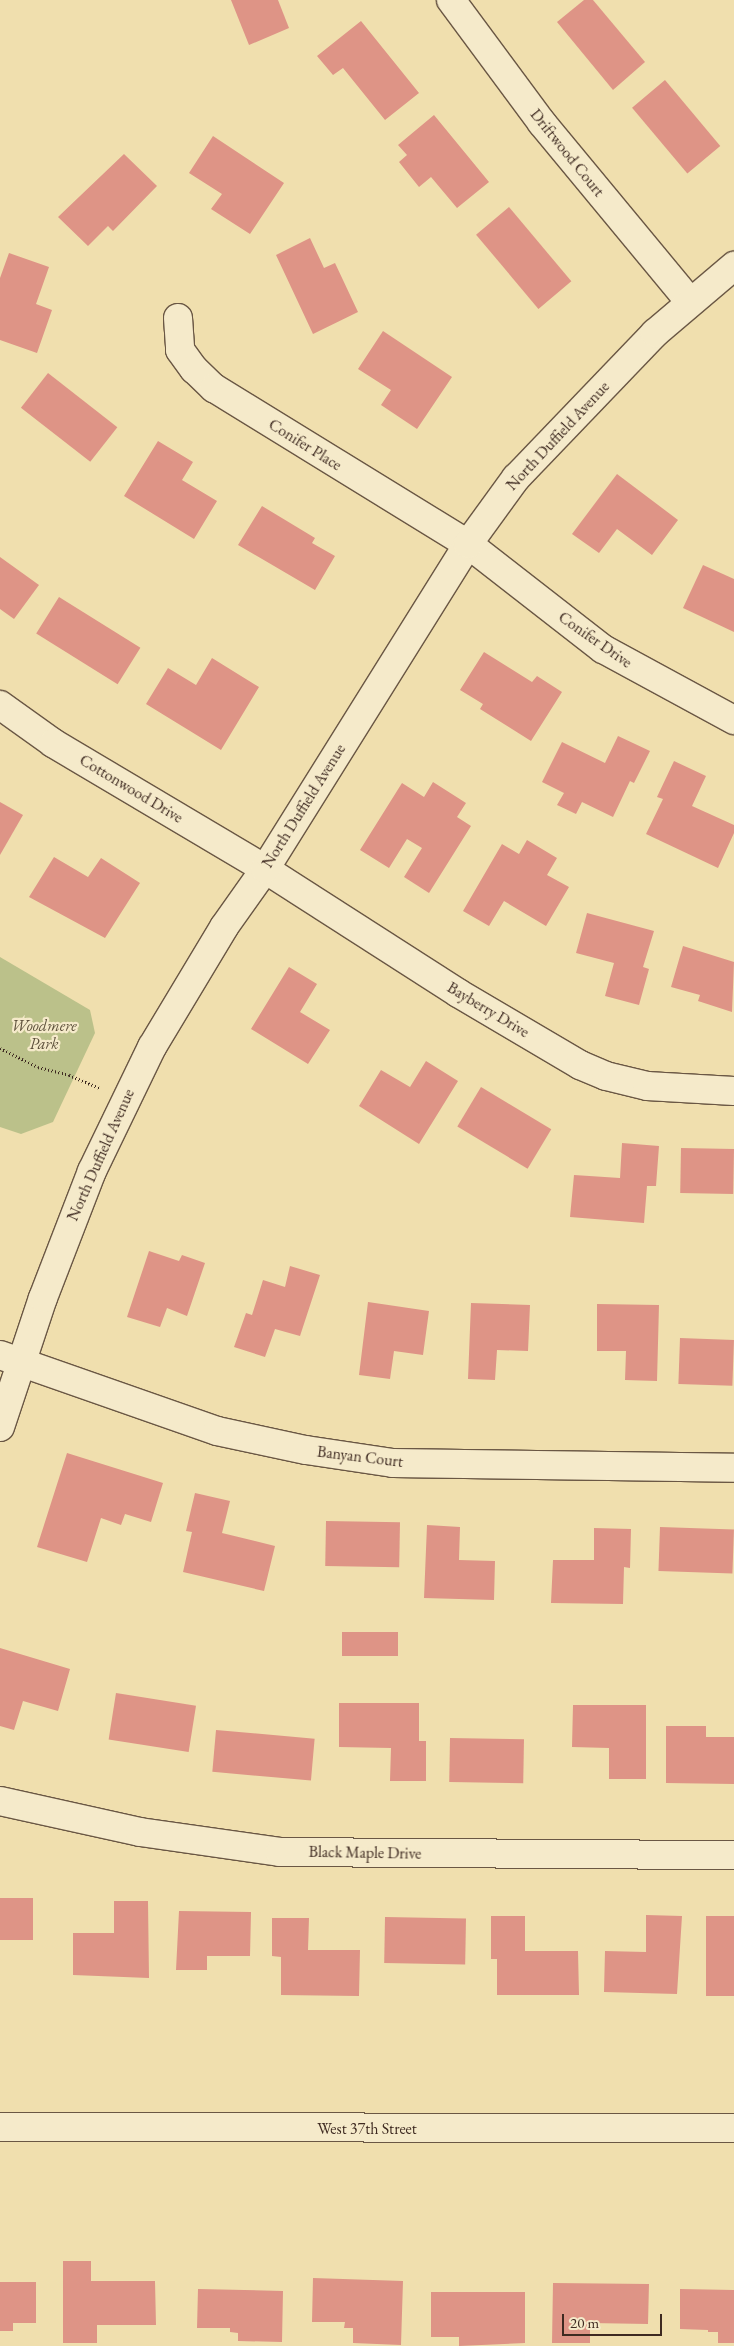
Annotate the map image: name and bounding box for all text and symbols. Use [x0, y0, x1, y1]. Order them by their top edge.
street label: Driftwood Court [526, 105, 608, 201]
street label: North Duffield Avenue [502, 377, 614, 495]
street label: Conifer Place [265, 415, 345, 475]
street label: Conifer Drive [555, 608, 635, 672]
street label: North Duffield Avenue [258, 740, 350, 872]
street label: Cottonwood Drive [76, 751, 186, 827]
street label: Bayberry Drive [444, 978, 532, 1042]
park label: Woodmere Park [11, 1016, 77, 1054]
street label: North Duffield Avenue [63, 1086, 139, 1224]
street label: Banyan Court [316, 1442, 404, 1472]
street label: Black Maple Drive [308, 1842, 422, 1864]
street label: West 37th Street [317, 2119, 417, 2139]
scale bar [564, 2304, 664, 2336]
text: 20 m [570, 2313, 599, 2332]

